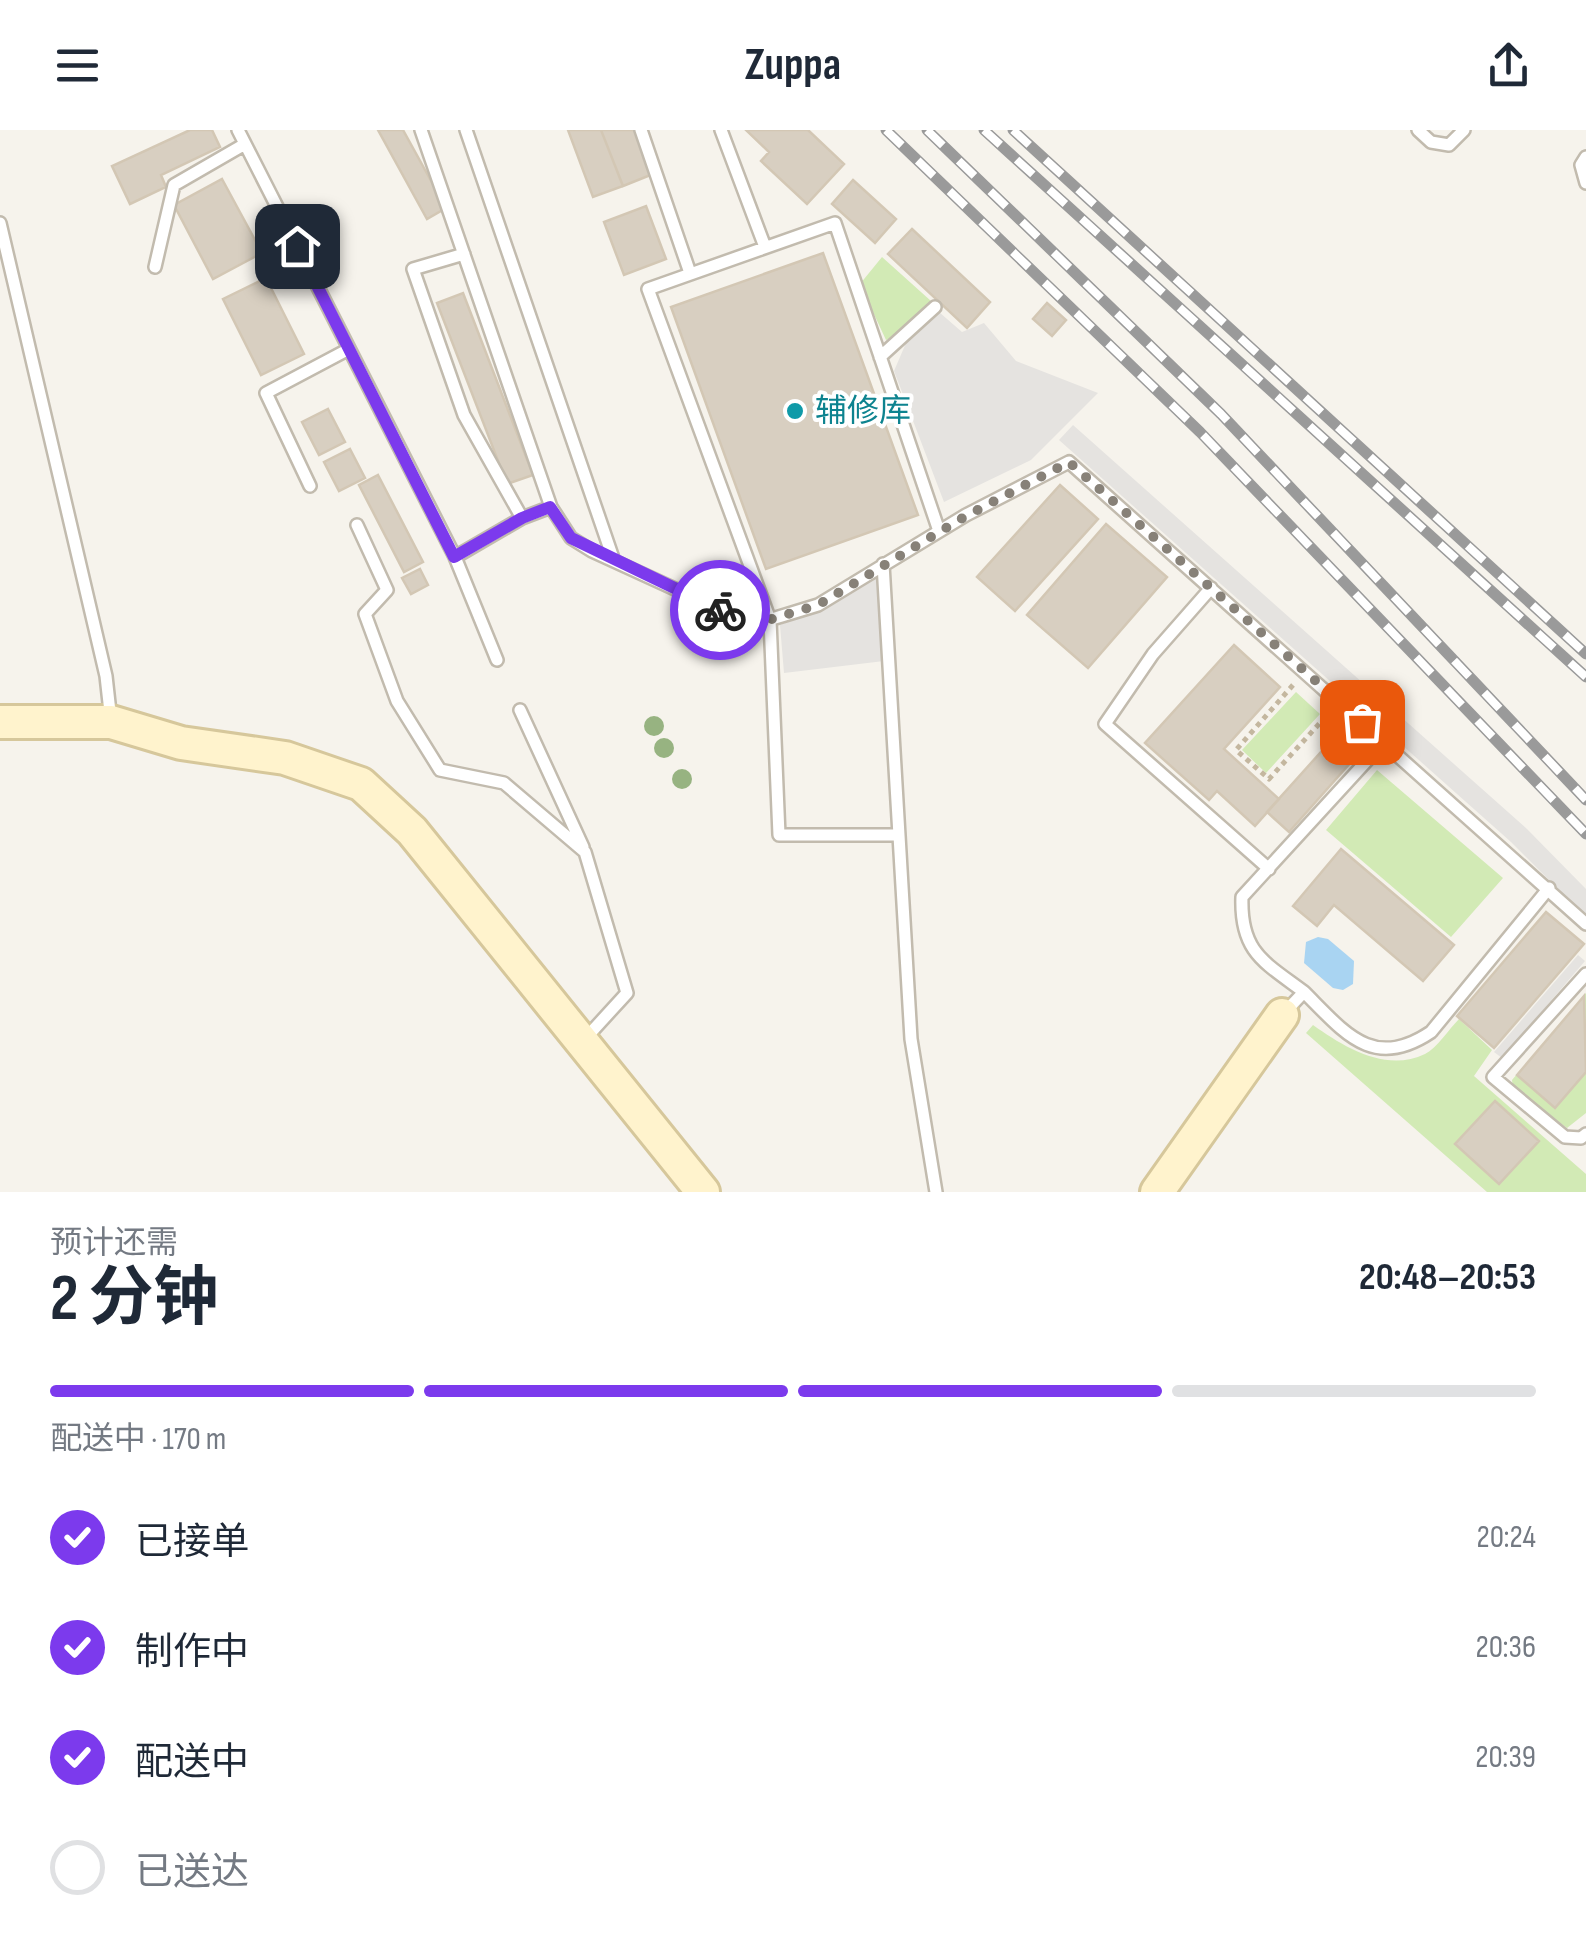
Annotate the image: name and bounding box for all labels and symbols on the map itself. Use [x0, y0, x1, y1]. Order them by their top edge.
pin [255, 204, 340, 289]
place label: 辅修库 [815, 392, 911, 431]
marker: 辅修库 [784, 400, 806, 422]
courier [670, 560, 770, 660]
pin [1320, 680, 1405, 765]

